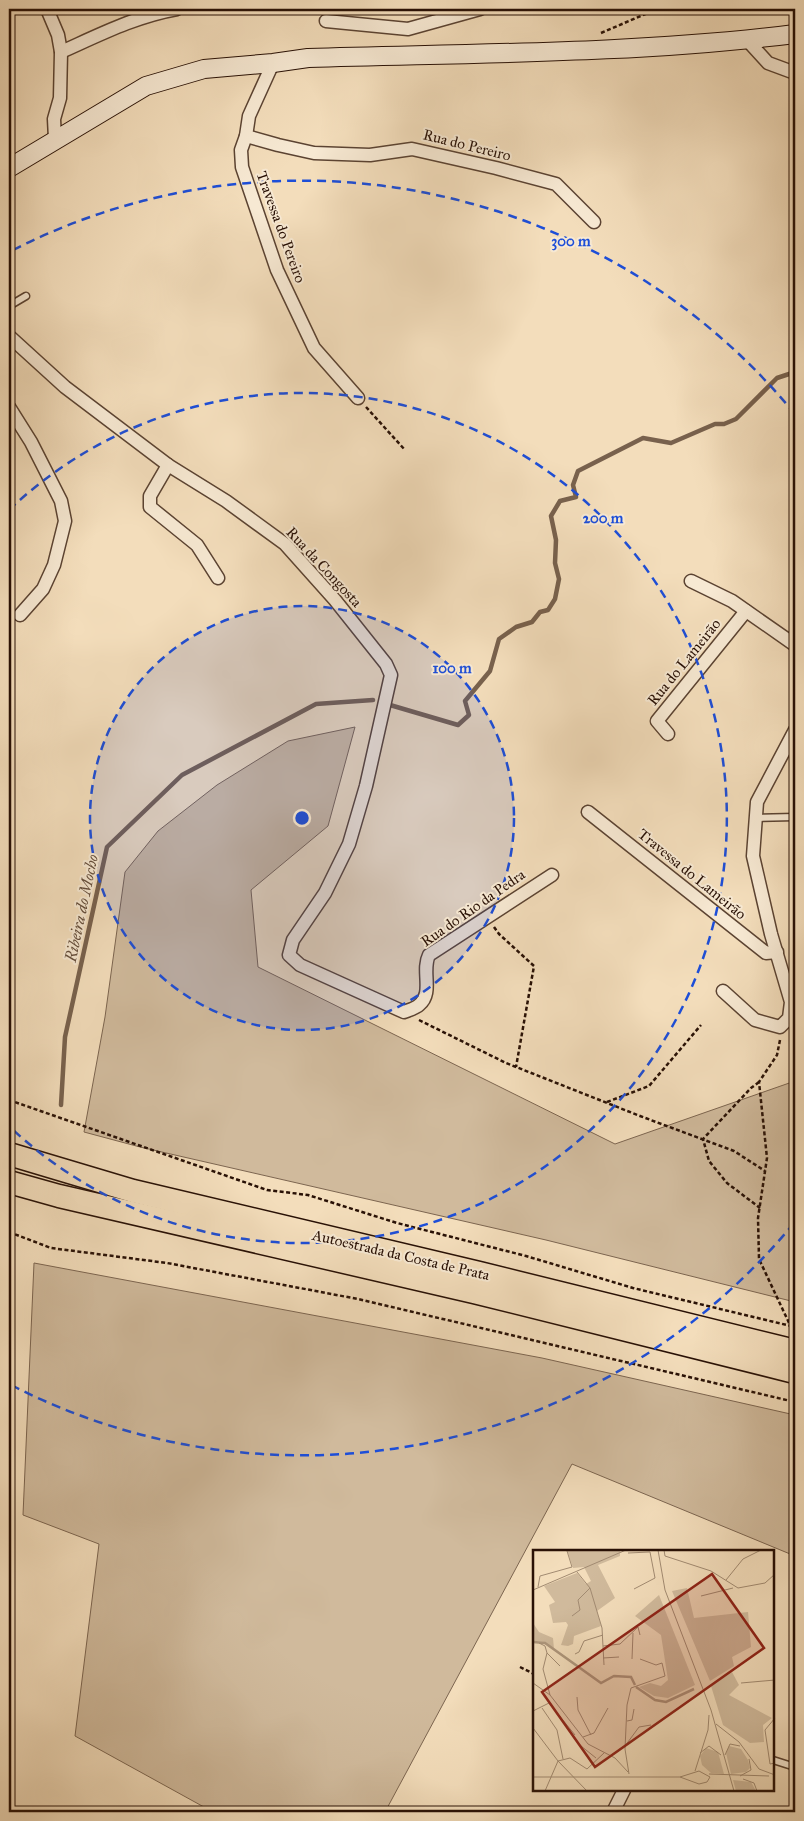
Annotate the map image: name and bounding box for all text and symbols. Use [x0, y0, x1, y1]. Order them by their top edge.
street label: Rua do Pereiro [421, 125, 513, 165]
street label: Travessa do Pereiro [252, 169, 310, 286]
text: 300 m [551, 232, 591, 251]
text: 200 m [583, 509, 624, 527]
street label: Rua da Congosta [282, 523, 366, 611]
street label: Rua do Lameirão [644, 615, 725, 709]
text: 100 m [432, 659, 472, 677]
centre of rings [293, 809, 311, 827]
street label: Travessa do Lameirão [634, 825, 750, 923]
water label: Ribeira do Mocho [61, 853, 102, 965]
street label: Rua do Rio da Pedra [417, 865, 529, 951]
street label: Autoestrada da Costa de Prata [310, 1226, 492, 1284]
inset map [533, 1550, 774, 1791]

